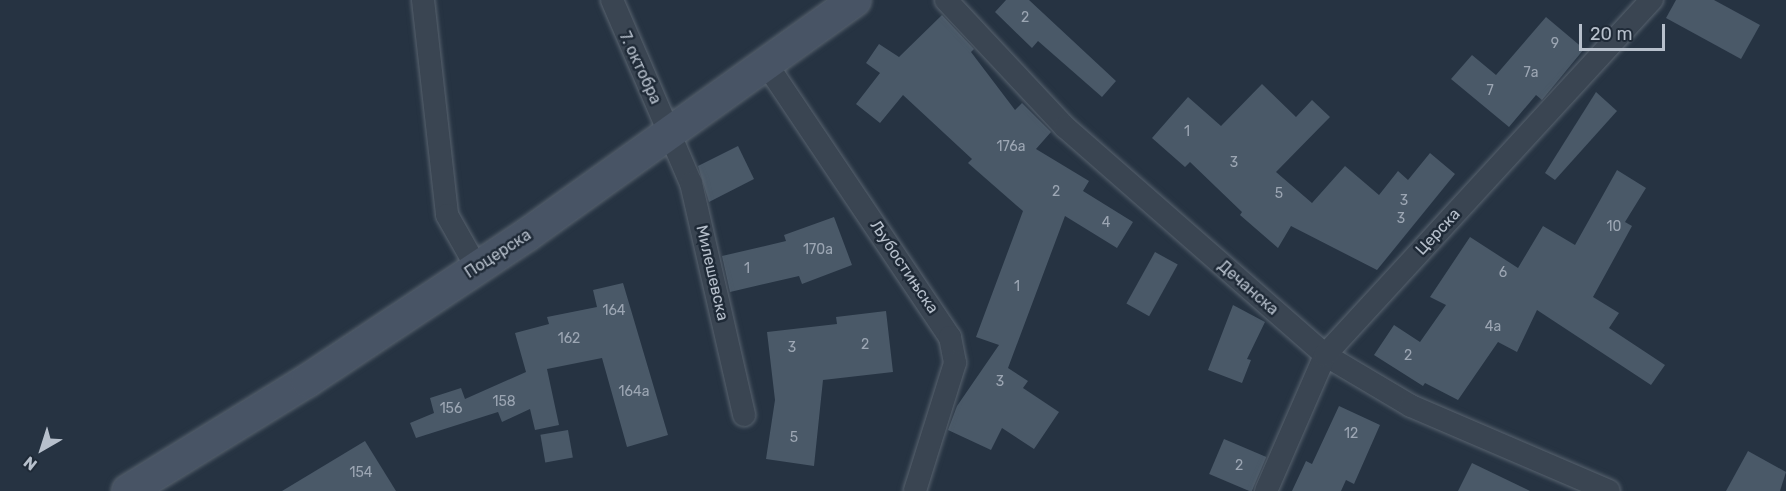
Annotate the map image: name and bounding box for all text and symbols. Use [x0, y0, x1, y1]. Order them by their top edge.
house number: 2 [1021, 10, 1029, 26]
scale bar [1582, 12, 1668, 50]
text: 20 m [1590, 23, 1632, 45]
street label: 7. октобра [615, 29, 665, 107]
house number: 9 [1551, 36, 1559, 52]
house number: 7a [1524, 65, 1538, 81]
house number: 7 [1486, 83, 1494, 99]
house number: 1 [1184, 124, 1190, 140]
house number: 176a [997, 139, 1025, 155]
house number: 3 [1230, 155, 1238, 171]
house number: 2 [1052, 184, 1060, 200]
house number: 5 [1275, 186, 1283, 202]
house number: 3 [1400, 193, 1408, 209]
street label: Церска [1412, 205, 1464, 259]
house number: 3 [1397, 211, 1405, 227]
house number: 4 [1102, 215, 1110, 231]
street label: Љубостињска [866, 217, 942, 317]
house number: 10 [1607, 219, 1621, 235]
street label: Милешевска [692, 223, 732, 323]
street label: Поцерска [461, 225, 535, 283]
house number: 170a [803, 242, 833, 258]
street label: Дечанска [1214, 257, 1282, 319]
house number: 1 [744, 261, 750, 277]
house number: 6 [1499, 265, 1507, 281]
house number: 1 [1014, 279, 1020, 295]
house number: 164 [602, 303, 626, 319]
house number: 4a [1485, 319, 1501, 335]
house number: 162 [558, 331, 580, 347]
house number: 2 [861, 337, 869, 353]
house number: 3 [788, 340, 796, 356]
house number: 2 [1404, 348, 1412, 364]
house number: 3 [996, 374, 1004, 390]
house number: 164a [619, 384, 649, 400]
house number: 158 [492, 394, 516, 410]
house number: 156 [440, 401, 462, 417]
north arrow [12, 419, 72, 479]
house number: 12 [1344, 426, 1358, 442]
house number: 5 [790, 430, 798, 446]
text: N [20, 452, 41, 474]
house number: 2 [1235, 458, 1243, 474]
house number: 154 [349, 465, 373, 481]

